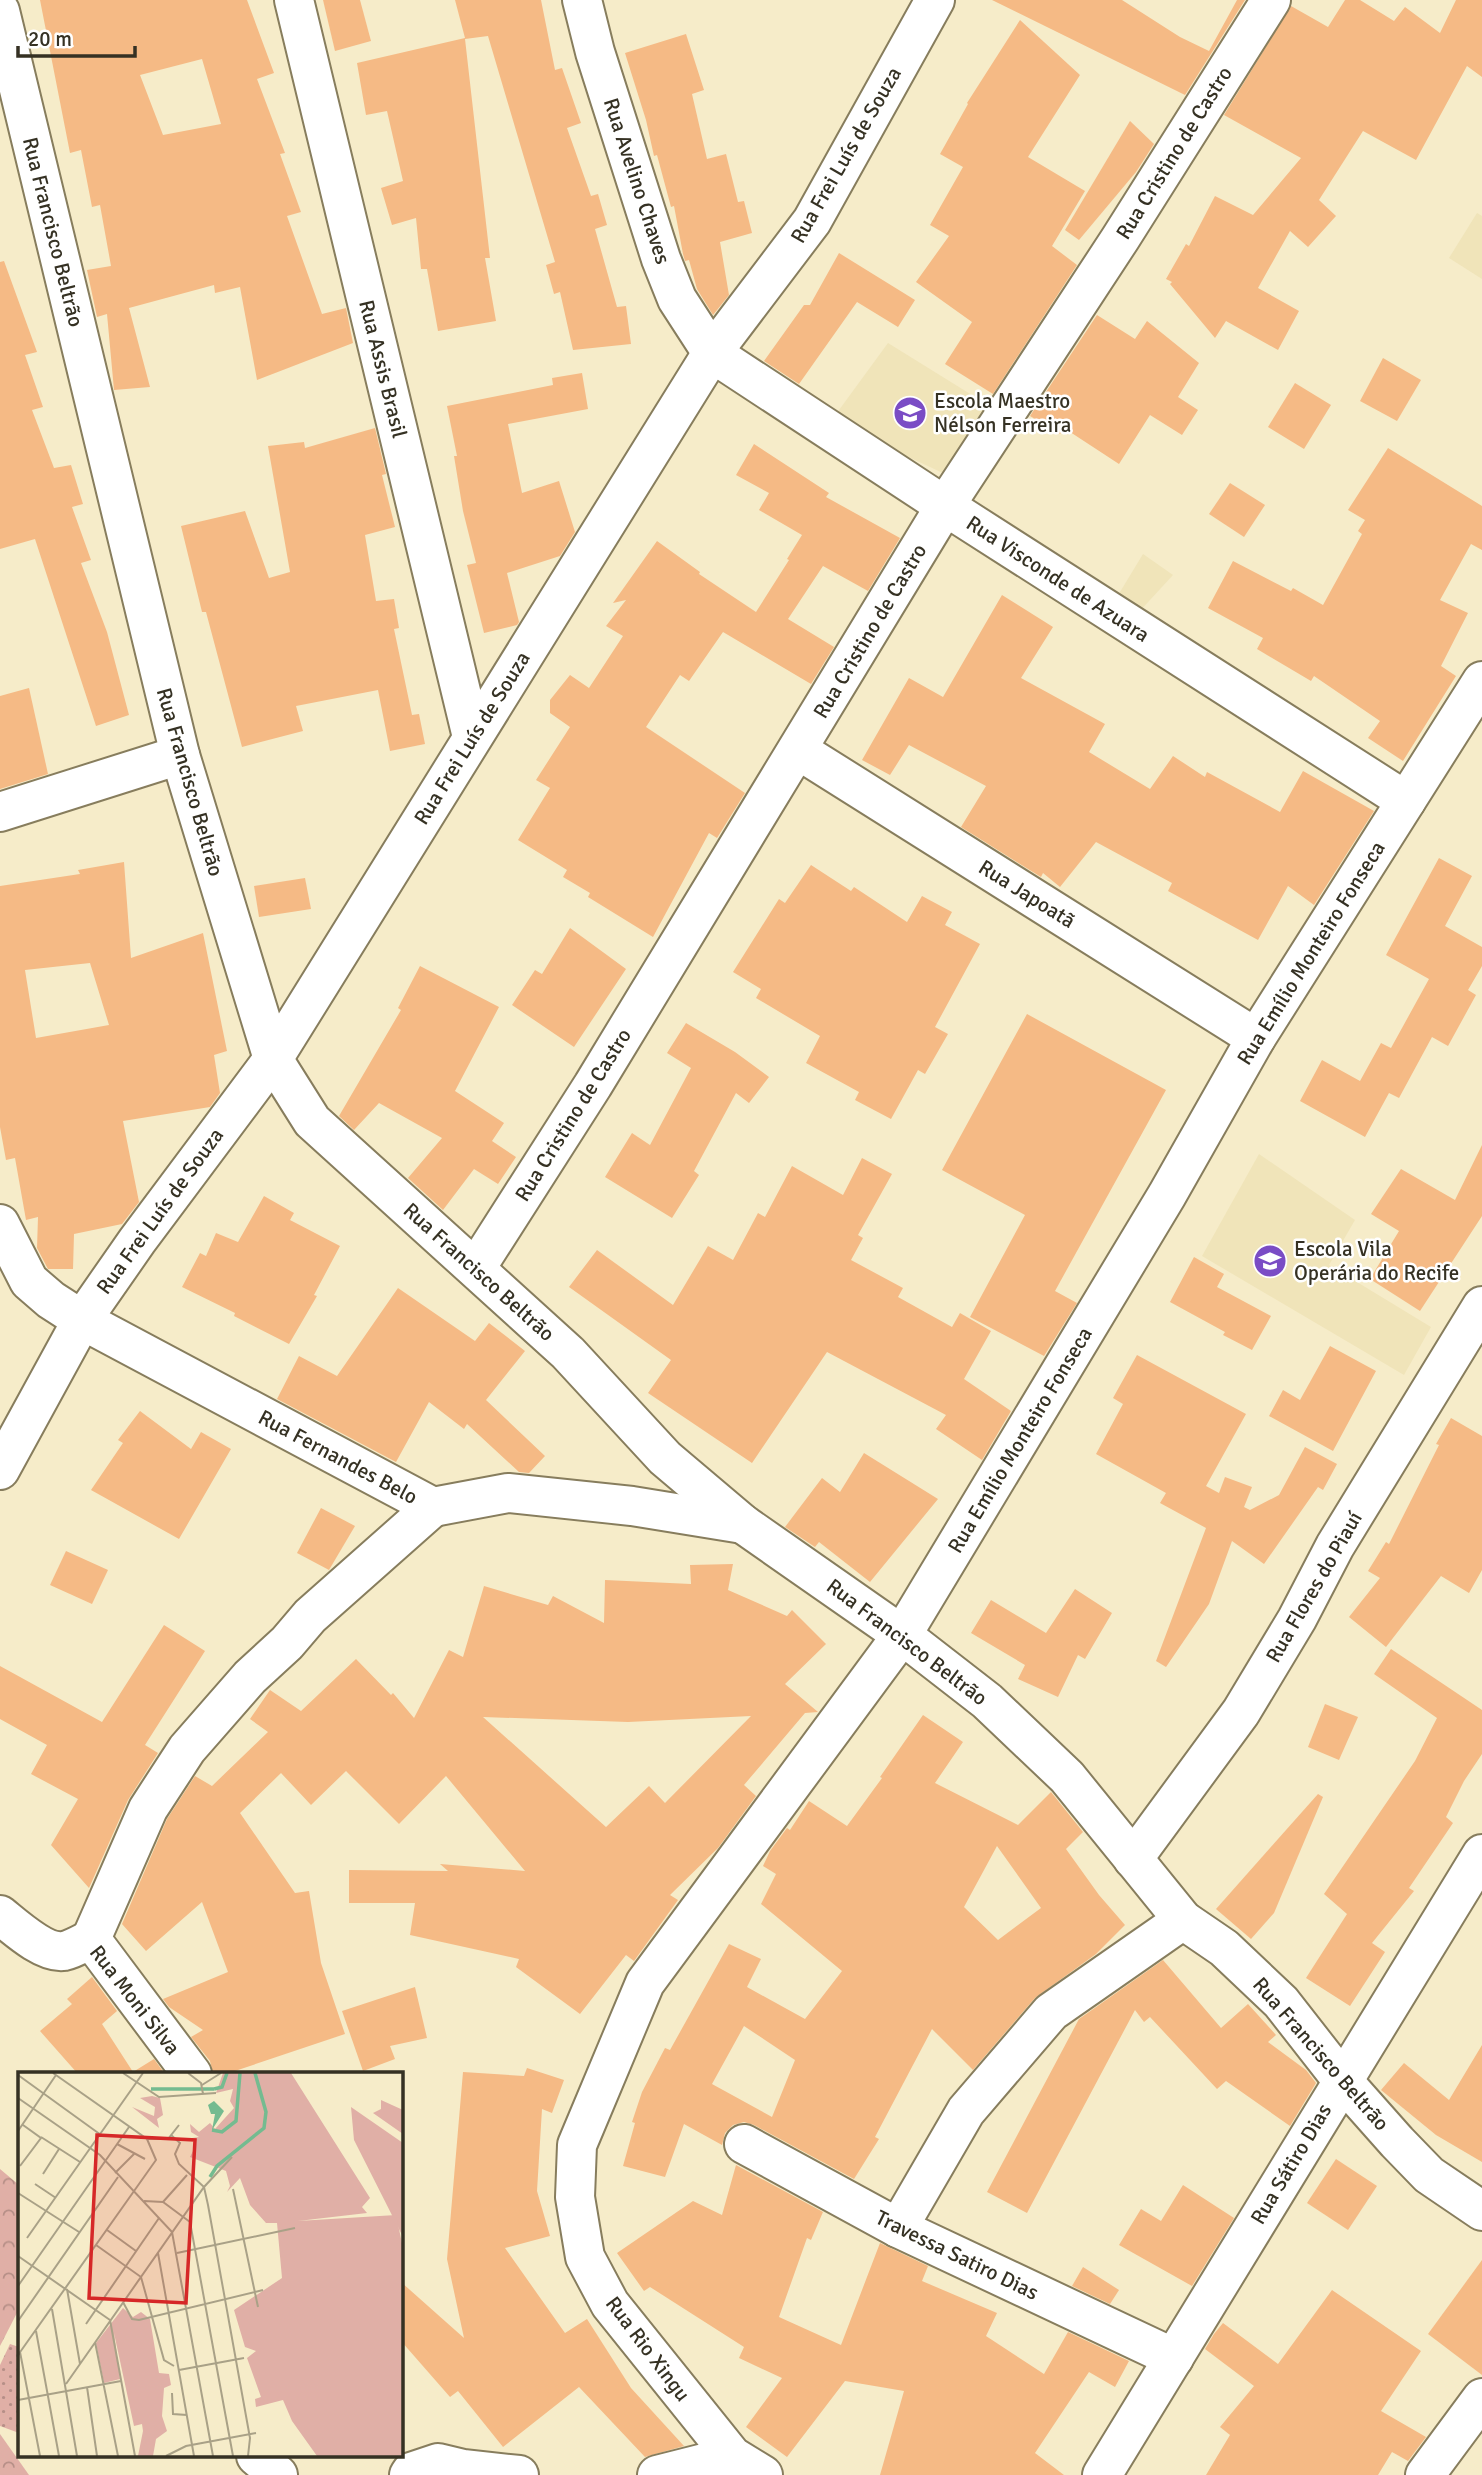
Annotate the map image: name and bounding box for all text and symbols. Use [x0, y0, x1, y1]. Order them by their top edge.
scale bar [18, 14, 135, 58]
text: 20 m [28, 26, 72, 52]
street label: Rua Frei Luís de Souza [785, 62, 907, 248]
street label: Rua Cristino de Castro [1110, 62, 1238, 244]
street label: Rua Avelino Chaves [598, 95, 676, 267]
street label: Rua Francisco Beltrão [17, 134, 89, 330]
street label: Rua Assis Brasil [353, 297, 413, 441]
place label: Escola Maestro Nélson Ferreira [934, 388, 1071, 438]
school or university icon: Escola Maestro Nélson Ferreira [891, 394, 929, 432]
street label: Rua Visconde de Azuara [962, 510, 1154, 648]
street label: Rua Cristino de Castro [808, 539, 932, 723]
street label: Rua Frei Luís de Souza [408, 647, 536, 829]
street label: Rua Francisco Beltrão [151, 685, 229, 879]
street label: Rua Emílio Monteiro Fonseca [1231, 836, 1391, 1070]
street label: Rua Japoatã [974, 854, 1080, 934]
street label: Rua Cristino de Castro [509, 1024, 637, 1206]
street label: Rua Frei Luís de Souza [91, 1123, 229, 1299]
street label: Rua Francisco Beltrão [398, 1197, 560, 1347]
place label: Escola Vila Operária do Recife [1294, 1236, 1459, 1286]
school or university icon: Escola Vila Operária do Recife [1251, 1242, 1289, 1280]
street label: Rua Emílio Monteiro Fonseca [942, 1322, 1098, 1558]
street label: Rua Fernandes Belo [254, 1404, 422, 1510]
street label: Rua Flores do Piauí [1260, 1506, 1368, 1667]
street label: Rua Francisco Beltrão [821, 1573, 993, 1711]
street label: Rua Moni Silva [84, 1940, 186, 2060]
street label: Rua Francisco Beltrão [1247, 1972, 1395, 2136]
inset map [18, 2072, 402, 2458]
street label: Rua Sátiro Dias [1245, 2099, 1337, 2229]
street label: Travessa Satiro Dias [871, 2204, 1043, 2306]
street label: Rua Rio Xingu [600, 2291, 696, 2407]

